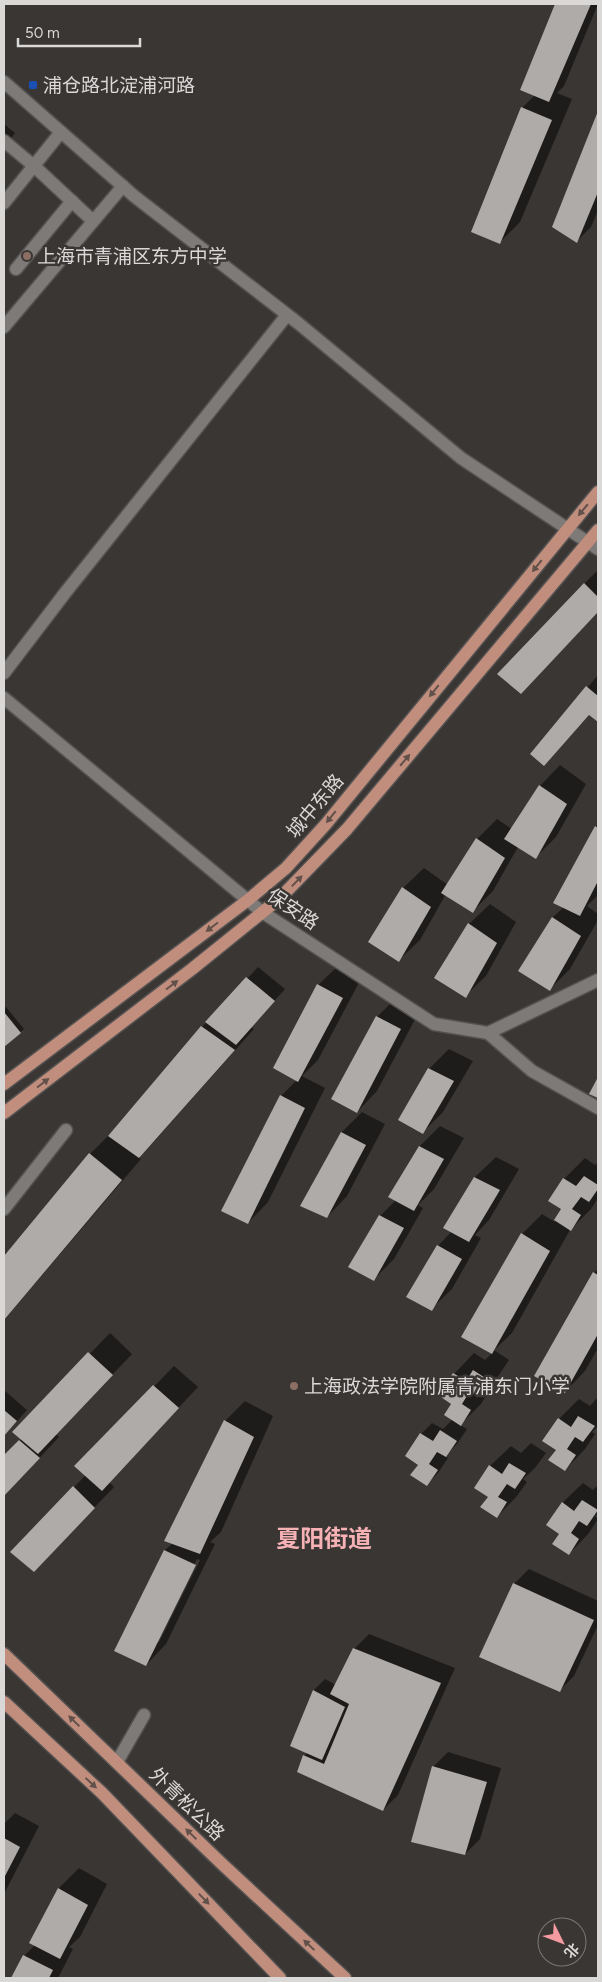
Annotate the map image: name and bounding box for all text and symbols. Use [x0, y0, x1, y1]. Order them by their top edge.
scale bar [18, 15, 140, 47]
text: 50 m [25, 24, 60, 42]
place label: 浦仓路北淀浦河路 [43, 74, 195, 97]
marker: 浦仓路北淀浦河路 [27, 79, 39, 91]
place label: 上海市青浦区东方中学 [37, 245, 227, 268]
marker: 上海市青浦区东方中学 [21, 250, 33, 262]
one-way arrow [578, 504, 589, 516]
one-way arrow [532, 559, 543, 572]
one-way arrow [429, 685, 440, 698]
one-way arrow [400, 754, 411, 767]
street label: 城中东路 [282, 769, 348, 843]
one-way arrow [326, 810, 337, 823]
one-way arrow [290, 875, 302, 887]
street label: 保安路 [263, 884, 323, 934]
one-way arrow [205, 922, 219, 932]
one-way arrow [165, 979, 178, 990]
one-way arrow [36, 1078, 49, 1088]
place label: 上海政法学院附属青浦东门小学 [304, 1375, 570, 1398]
marker: 上海政法学院附属青浦东门小学 [288, 1380, 300, 1392]
district label: 夏阳街道 [276, 1524, 372, 1553]
one-way arrow [68, 1715, 80, 1727]
street label: 外青松公路 [145, 1763, 229, 1845]
one-way arrow [85, 1777, 97, 1789]
one-way arrow [185, 1828, 197, 1840]
one-way arrow [198, 1893, 210, 1905]
north arrow [537, 1917, 587, 1967]
one-way arrow [304, 1939, 316, 1951]
text: 北 [560, 1939, 582, 1961]

